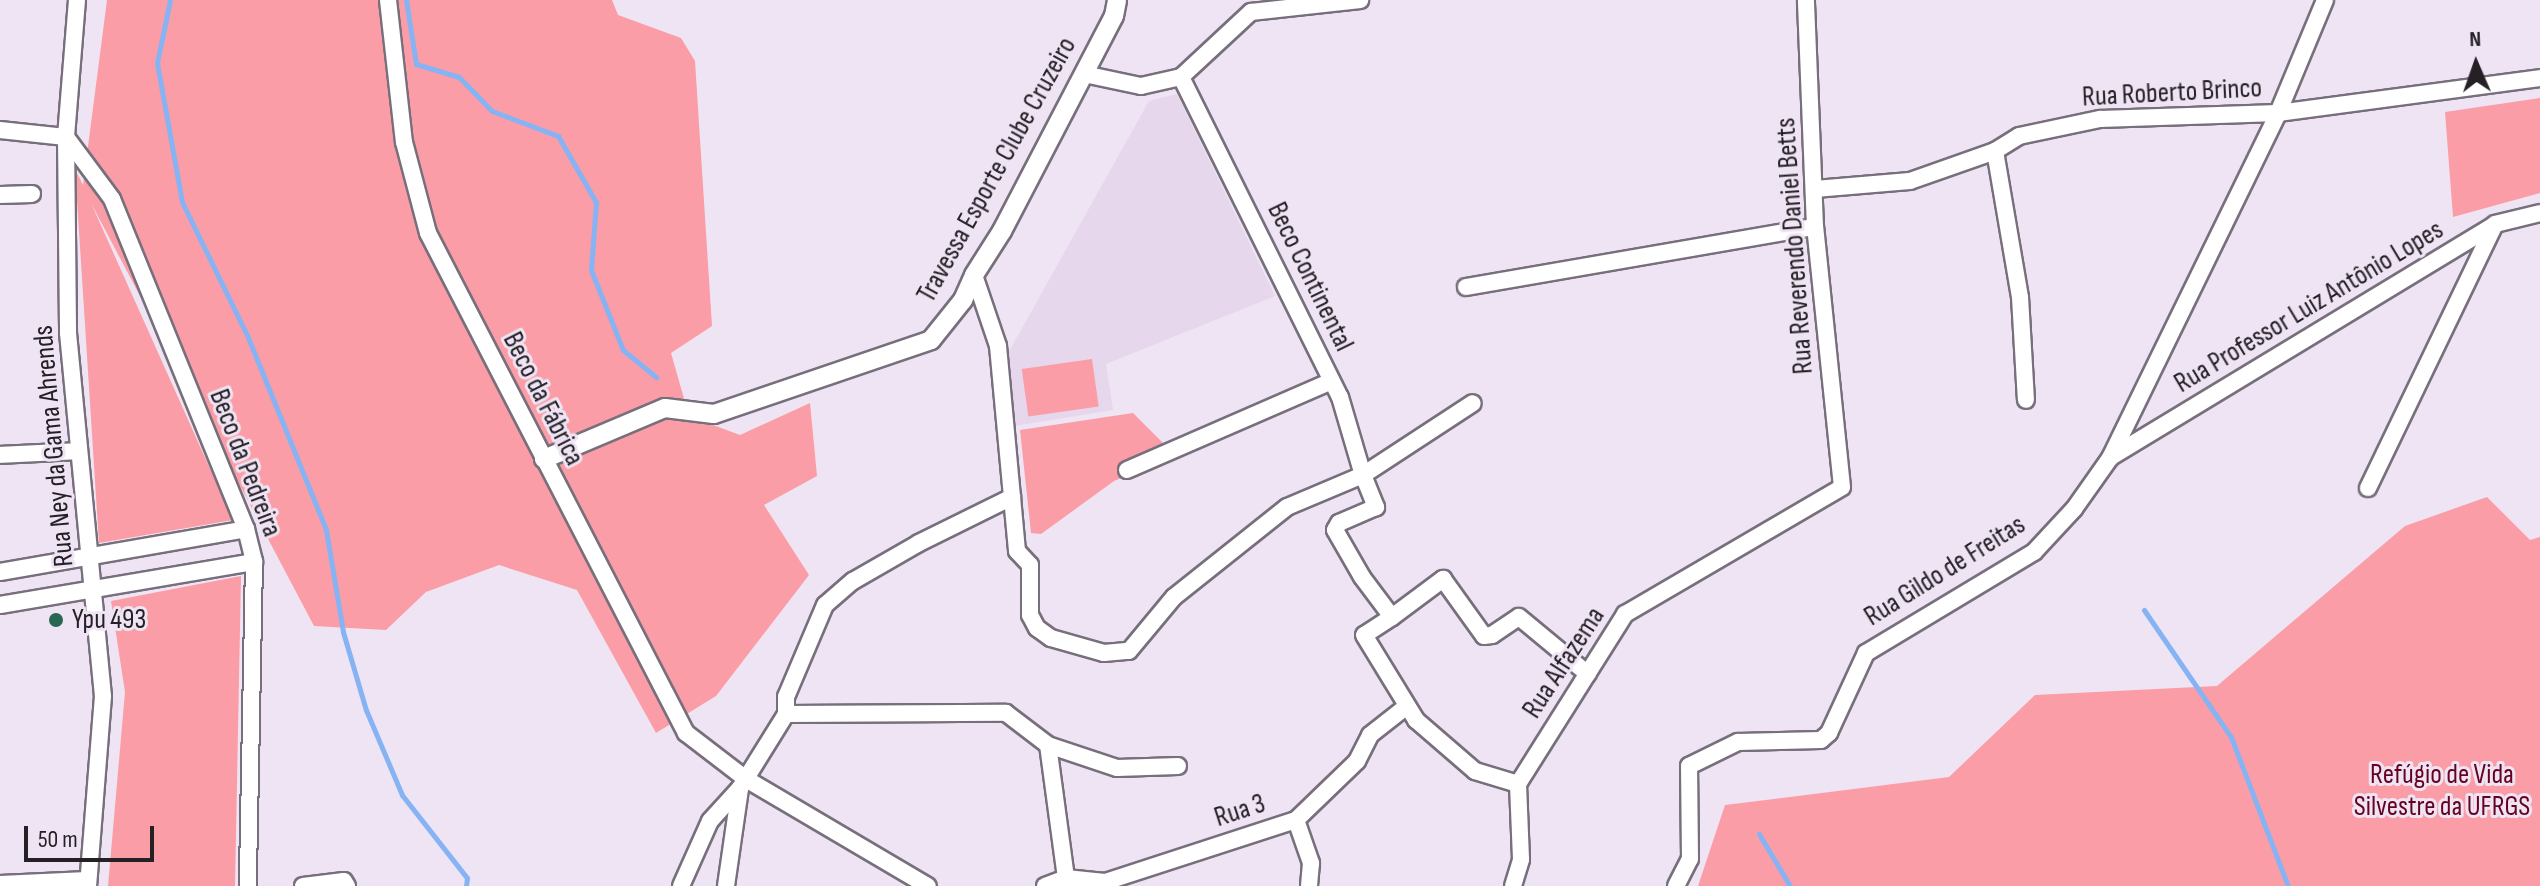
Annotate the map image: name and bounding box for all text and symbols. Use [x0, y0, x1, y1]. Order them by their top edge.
north arrow [2436, 24, 2516, 104]
text: N [2469, 26, 2481, 53]
street label: Travessa Esporte Clube Cruzeiro [910, 32, 1084, 308]
street label: Rua Roberto Brinco [2081, 72, 2263, 114]
street label: Rua Reverendo Daniel Betts [1769, 117, 1821, 375]
street label: Beco Continental [1259, 197, 1361, 357]
street label: Rua Professor Luiz Antônio Lopes [2168, 213, 2450, 401]
street label: Rua Ney da Gama Ahrends [27, 324, 81, 568]
street label: Beco da Fábrica [495, 327, 591, 471]
street label: Beco da Pedreira [202, 385, 288, 541]
street label: Rua Gildo de Freitas [1858, 508, 2032, 634]
street label: Rua Alfazema [1516, 601, 1612, 725]
place label: Ypu 493 [72, 603, 146, 637]
marker: Ypu 493 [47, 611, 65, 629]
park label: Refúgio de Vida Silvestre da UFRGS [2354, 758, 2530, 824]
street label: Rua 3 [1210, 787, 1270, 835]
scale bar [28, 810, 158, 860]
text: 50 m [38, 825, 78, 854]

